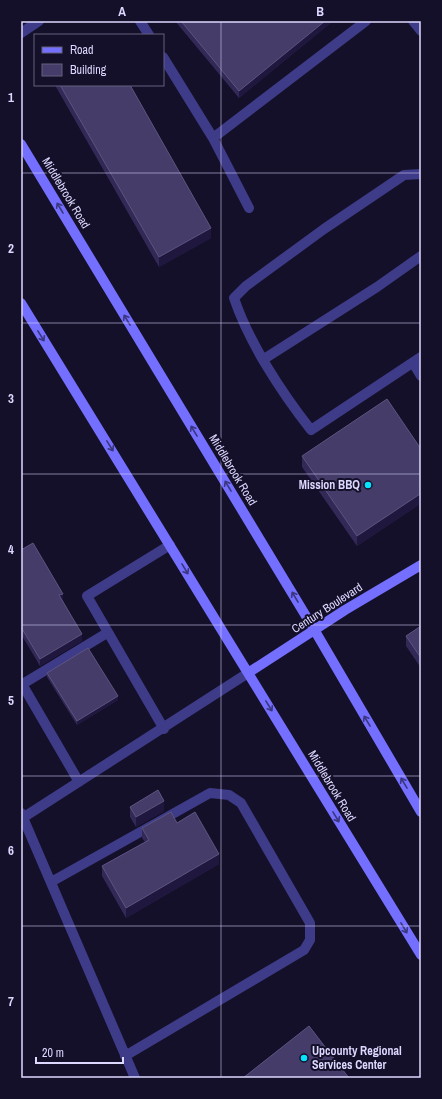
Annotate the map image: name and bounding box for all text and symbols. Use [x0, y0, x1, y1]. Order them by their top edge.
text: A [118, 3, 126, 20]
text: B [316, 3, 324, 20]
legend [34, 34, 164, 86]
text: Road [70, 42, 94, 58]
text: Building [70, 62, 107, 78]
text: 1 [8, 89, 14, 106]
street label: Middlebrook Road [38, 154, 94, 232]
one-way arrow [56, 202, 64, 214]
text: 2 [8, 240, 14, 257]
one-way arrow [123, 314, 131, 326]
one-way arrow [38, 330, 46, 342]
text: 3 [8, 390, 14, 407]
one-way arrow [190, 425, 198, 437]
street label: Middlebrook Road [205, 431, 261, 509]
one-way arrow [106, 440, 114, 452]
place label: Mission BBQ [299, 477, 360, 493]
one-way arrow [223, 480, 231, 492]
marker: Mission BBQ [363, 480, 373, 490]
text: 4 [8, 541, 14, 558]
one-way arrow [181, 563, 189, 574]
street label: Century Boulevard [288, 579, 366, 637]
one-way arrow [291, 591, 299, 603]
text: 5 [8, 692, 14, 709]
one-way arrow [265, 700, 273, 712]
one-way arrow [362, 715, 370, 727]
street label: Middlebrook Road [304, 747, 360, 825]
one-way arrow [399, 777, 407, 789]
one-way arrow [333, 811, 341, 823]
text: 6 [8, 842, 14, 859]
one-way arrow [401, 922, 409, 934]
text: 7 [8, 993, 14, 1010]
scale bar [36, 1039, 123, 1065]
place label: Upcounty Regional Services Center [312, 1043, 402, 1073]
text: 20 m [42, 1045, 64, 1061]
marker: Upcounty Regional Services Center [299, 1053, 309, 1063]

